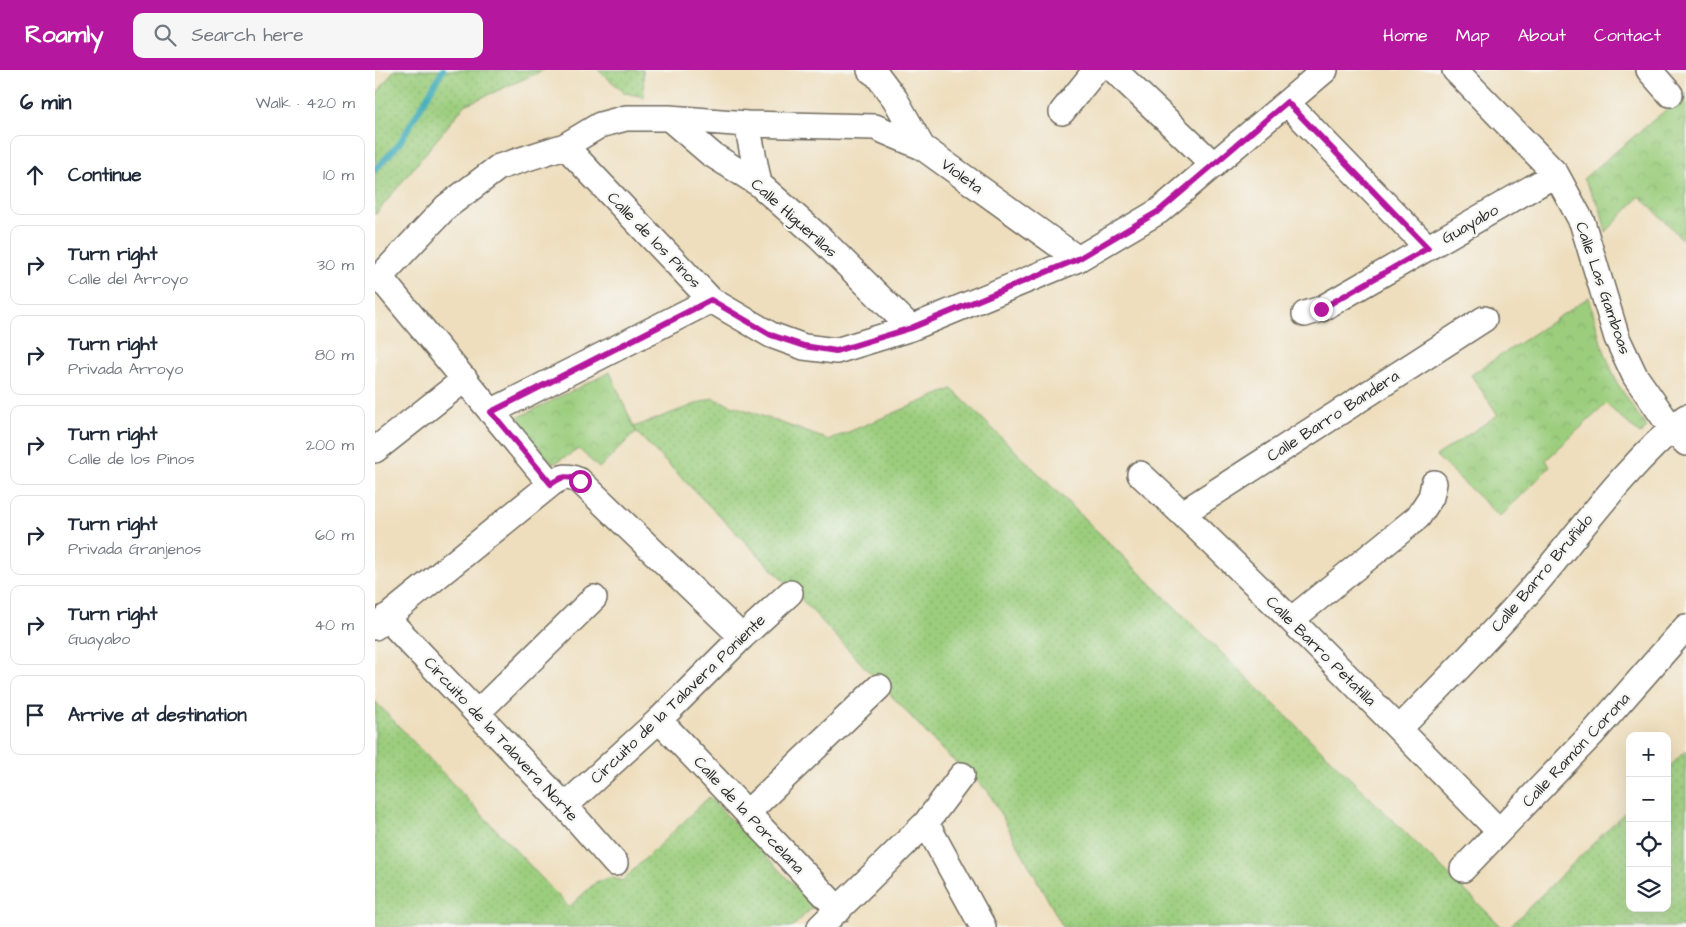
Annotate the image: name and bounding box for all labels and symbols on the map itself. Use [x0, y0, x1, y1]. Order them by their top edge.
street label: Violeta [936, 153, 988, 199]
street label: Calle Higuerillas [745, 173, 842, 263]
street label: Calle de los Pinos [602, 187, 706, 293]
street label: Guayabo [1438, 199, 1503, 250]
street label: Calle Las Gamboas [1570, 219, 1636, 357]
route end [1310, 298, 1333, 321]
street label: Calle Barro Bandera [1263, 365, 1403, 467]
route start [569, 470, 592, 493]
street label: Calle Barro Bruñido [1486, 509, 1598, 637]
street label: Calle Barro Petatilla [1261, 591, 1381, 711]
street label: Circuito de la Talavera Poniente [585, 609, 771, 789]
street label: Circuito de la Talavera Norte [419, 652, 583, 826]
street label: Calle Ramón Corona [1517, 688, 1635, 812]
street label: Calle de la Porcelana [689, 751, 809, 879]

